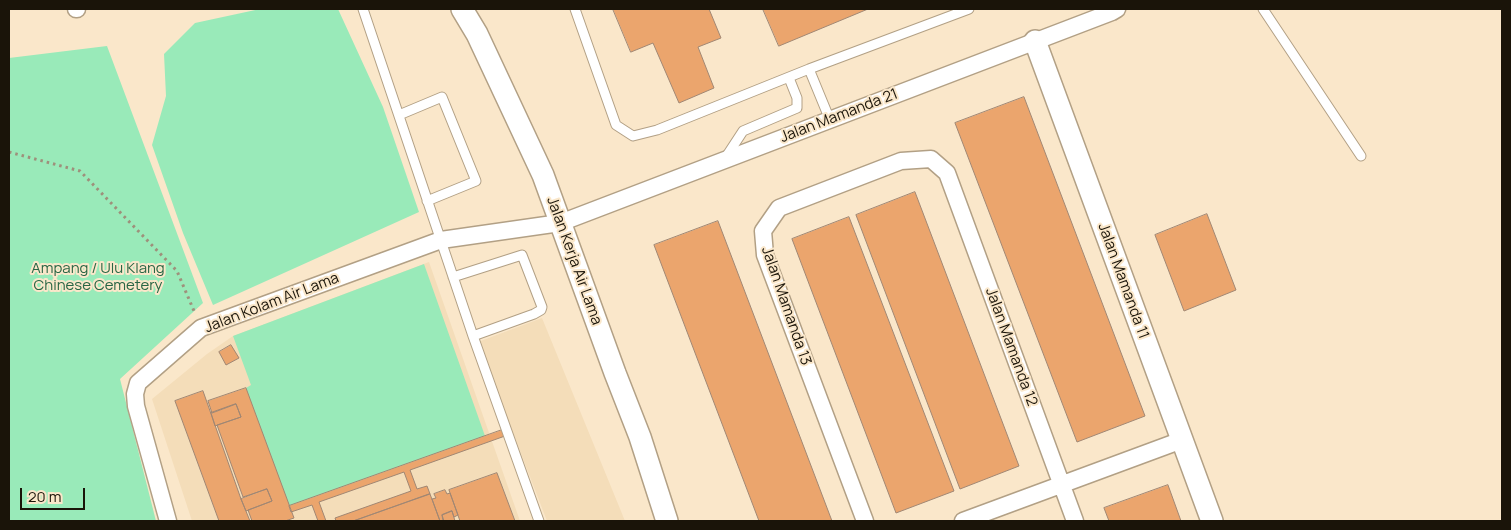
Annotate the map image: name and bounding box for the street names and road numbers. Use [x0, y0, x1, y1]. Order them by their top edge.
street label: Jalan Mamanda 21 [778, 85, 900, 147]
street label: Jalan Kerja Air Lama [542, 194, 606, 328]
street label: Jalan Mamanda 11 [1094, 221, 1152, 341]
street label: Jalan Mamanda 13 [757, 244, 815, 368]
street label: Jalan Kolam Air Lama [202, 269, 342, 337]
street label: Jalan Mamanda 12 [981, 285, 1041, 409]

